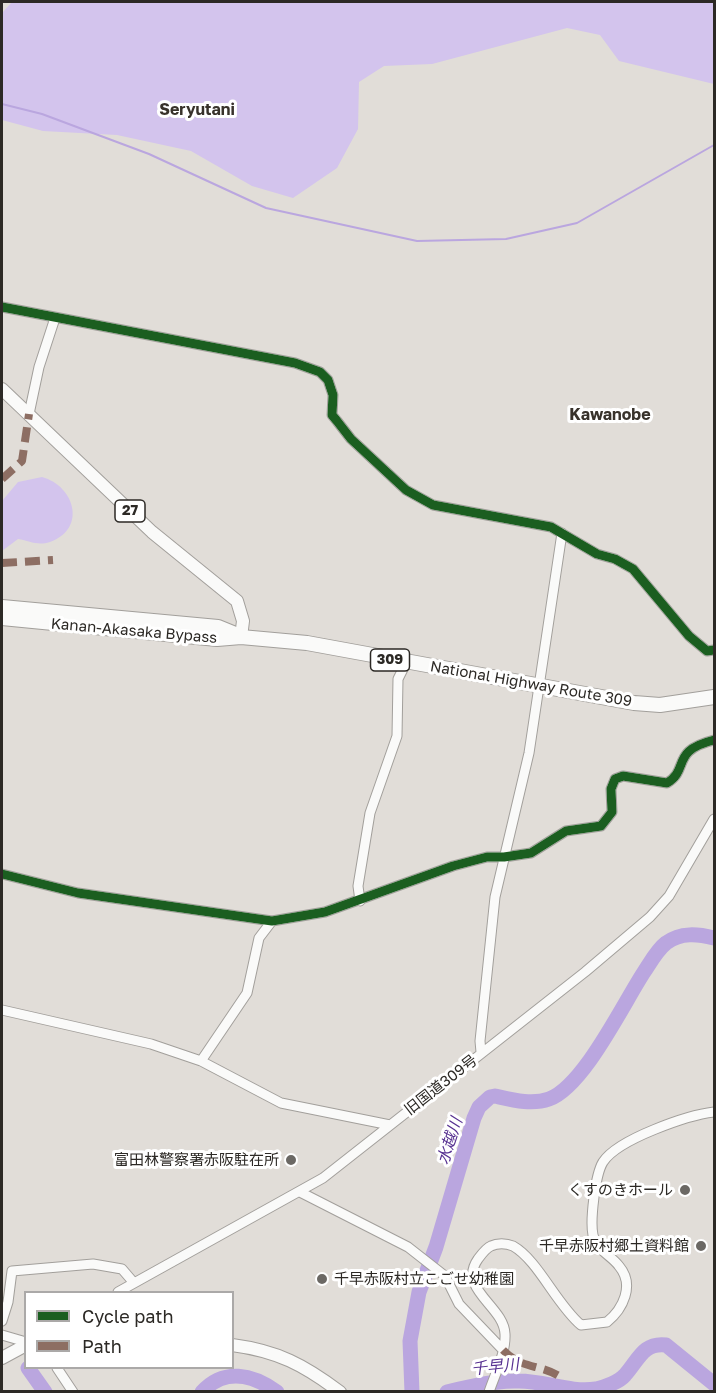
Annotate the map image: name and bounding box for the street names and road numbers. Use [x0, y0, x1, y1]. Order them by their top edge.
road number: 27 [115, 500, 145, 522]
street label: Kanan-Akasaka Bypass [50, 615, 218, 647]
road number: 309 [370, 649, 410, 671]
street label: National Highway Route 309 [429, 657, 633, 711]
street label: 旧国道309号 [401, 1051, 481, 1119]

